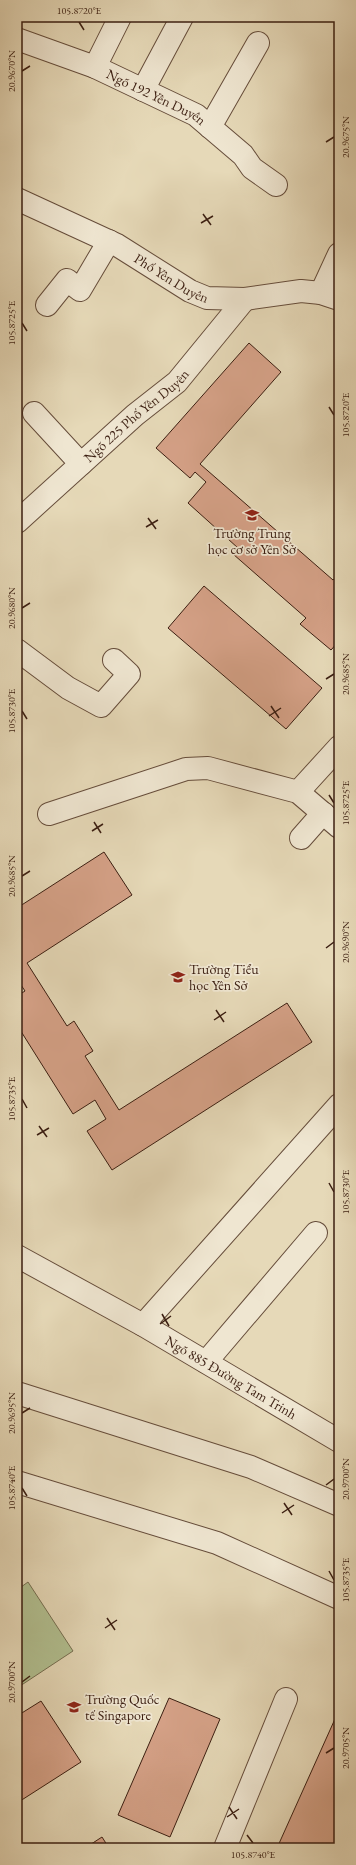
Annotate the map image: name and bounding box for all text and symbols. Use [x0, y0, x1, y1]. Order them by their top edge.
text: 105.8720°E [57, 4, 102, 17]
text: 20.9670°N [5, 50, 18, 92]
street label: Ngõ 192 Yên Duyên [103, 65, 210, 129]
text: 20.9675°N [339, 116, 352, 158]
street label: Phố Yên Duyên [131, 249, 212, 307]
text: 105.8725°E [5, 300, 18, 345]
street label: Ngõ 225 Phố Yên Duyên [80, 365, 193, 466]
text: 105.8720°E [339, 392, 352, 437]
school or university icon: Trường Trung học cơ sở Yên Sở [244, 507, 260, 523]
place label: Trường Trung học cơ sở Yên Sở [208, 524, 297, 558]
text: 20.9680°N [5, 587, 18, 629]
text: 20.9685°N [339, 653, 352, 695]
text: 105.8730°E [5, 688, 18, 733]
text: 105.8725°E [339, 780, 352, 825]
text: 20.9685°N [5, 855, 18, 897]
text: 20.9690°N [339, 921, 352, 963]
place label: Trường Tiểu học Yên Sở [189, 960, 259, 994]
school or university icon: Trường Tiểu học Yên Sở [170, 969, 186, 985]
text: 105.8735°E [5, 1076, 18, 1121]
text: 105.8730°E [339, 1169, 352, 1214]
street label: Ngõ 885 Đường Tam Trinh [162, 1331, 300, 1423]
text: 20.9695°N [5, 1392, 18, 1434]
text: 20.9700°N [339, 1458, 352, 1500]
text: 105.8740°E [5, 1465, 18, 1510]
text: 105.8735°E [339, 1557, 352, 1602]
text: 20.9700°N [5, 1661, 18, 1703]
place label: Trường Quốc tế Singapore [85, 1690, 160, 1724]
school or university icon: Trường Quốc tế Singapore [66, 1699, 82, 1715]
text: 20.9705°N [339, 1727, 352, 1769]
text: 105.8740°E [231, 1848, 276, 1861]

